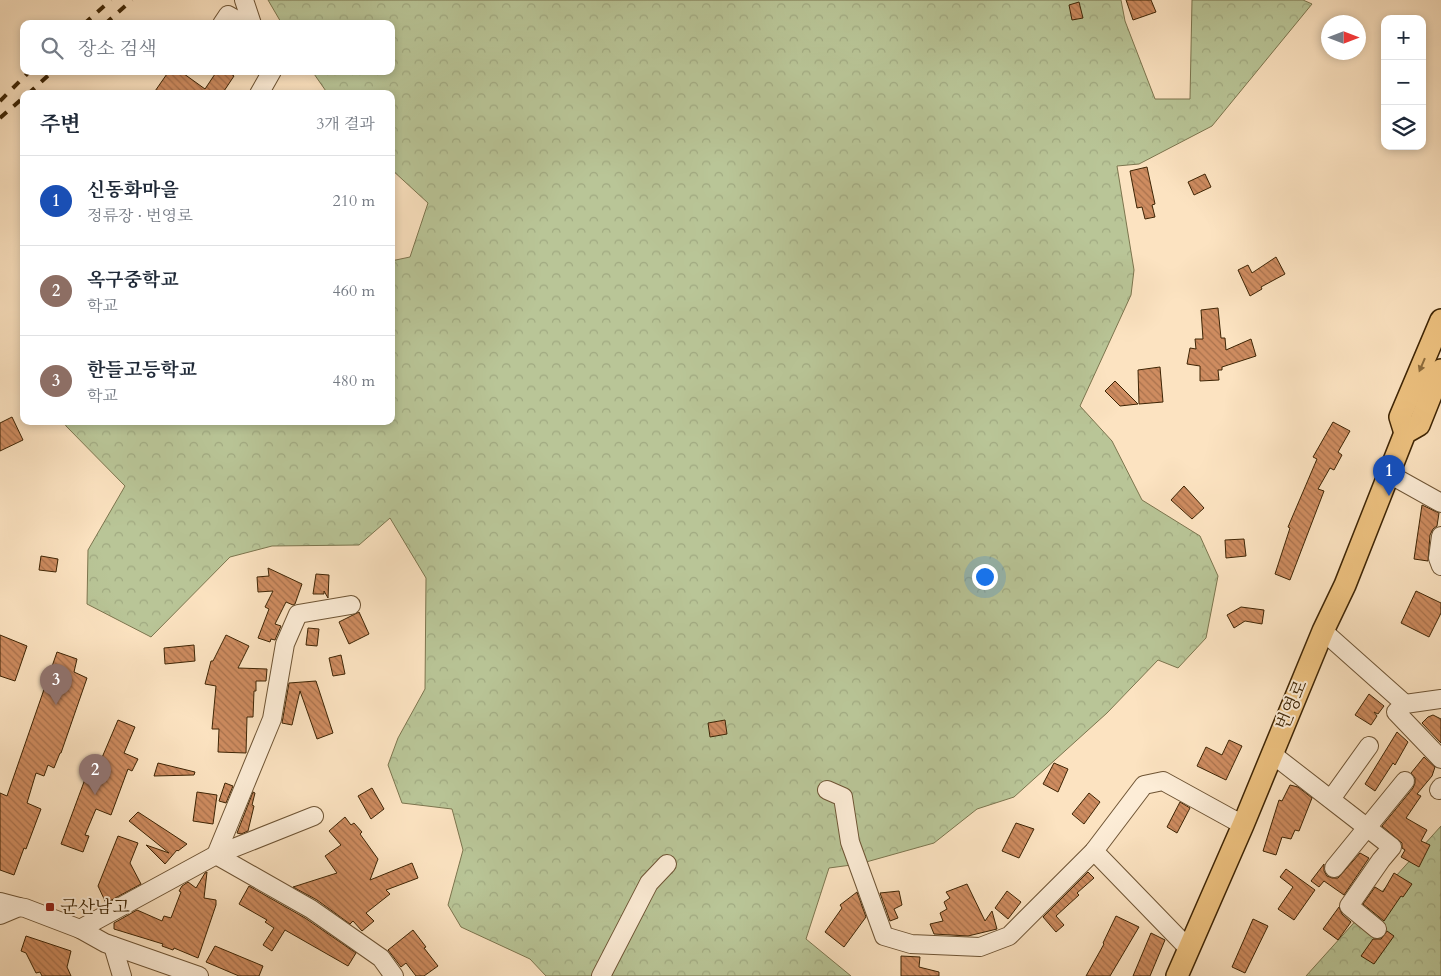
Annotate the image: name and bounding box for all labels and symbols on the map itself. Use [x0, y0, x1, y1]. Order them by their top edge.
north arrow [1321, 15, 1366, 60]
one-way arrow [1418, 358, 1426, 372]
pin: 1 [1373, 455, 1405, 496]
your location [972, 564, 998, 590]
pin: 3 [40, 664, 72, 705]
street label: 번영로 [1270, 676, 1314, 734]
pin: 2 [79, 754, 111, 795]
place label: 군산남고 [60, 895, 130, 920]
marker: 군산남고 [44, 901, 56, 913]

